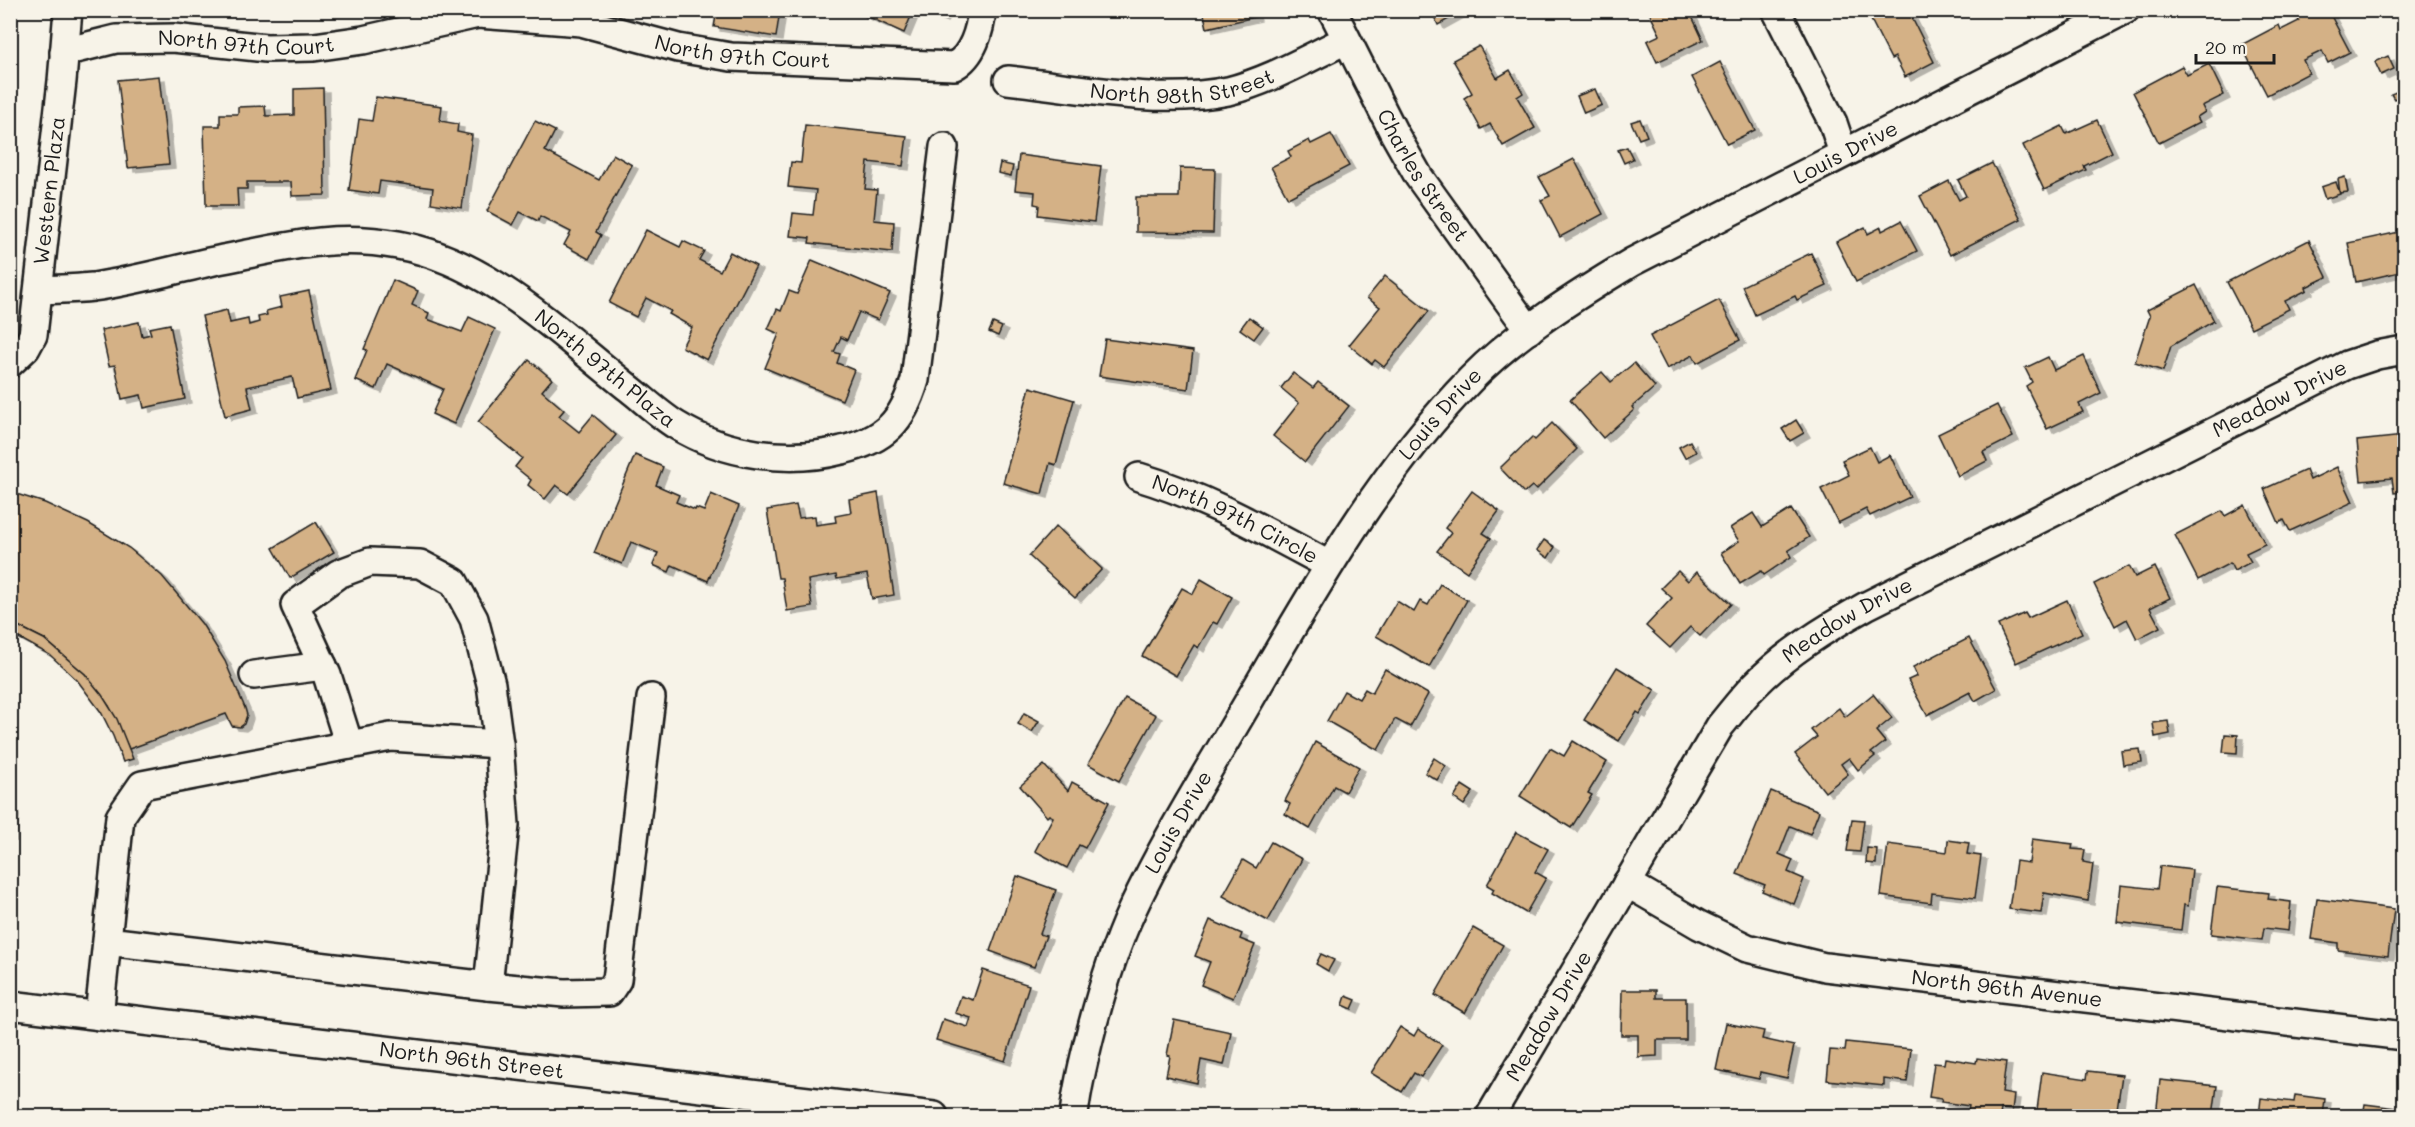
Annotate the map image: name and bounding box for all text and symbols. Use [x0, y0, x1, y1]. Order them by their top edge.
street label: North 97th Court [158, 23, 336, 60]
street label: North 97th Court [652, 27, 831, 73]
scale bar [2196, 27, 2274, 65]
text: 20 m [2205, 35, 2246, 59]
street label: North 98th Street [1089, 62, 1278, 108]
street label: Charles Street [1372, 104, 1476, 246]
street label: Louis Drive [1788, 114, 1902, 189]
street label: Western Plaza [26, 115, 70, 266]
street label: North 97th Plaza [530, 302, 682, 433]
street label: Meadow Drive [2207, 352, 2351, 442]
street label: Louis Drive [1392, 361, 1487, 465]
street label: North 97th Circle [1149, 467, 1323, 569]
street label: Meadow Drive [1775, 570, 1916, 668]
street label: Louis Drive [1137, 765, 1217, 878]
street label: Meadow Drive [1499, 945, 1597, 1086]
street label: North 96th Avenue [1910, 962, 2104, 1012]
street label: North 96th Street [378, 1034, 566, 1083]

